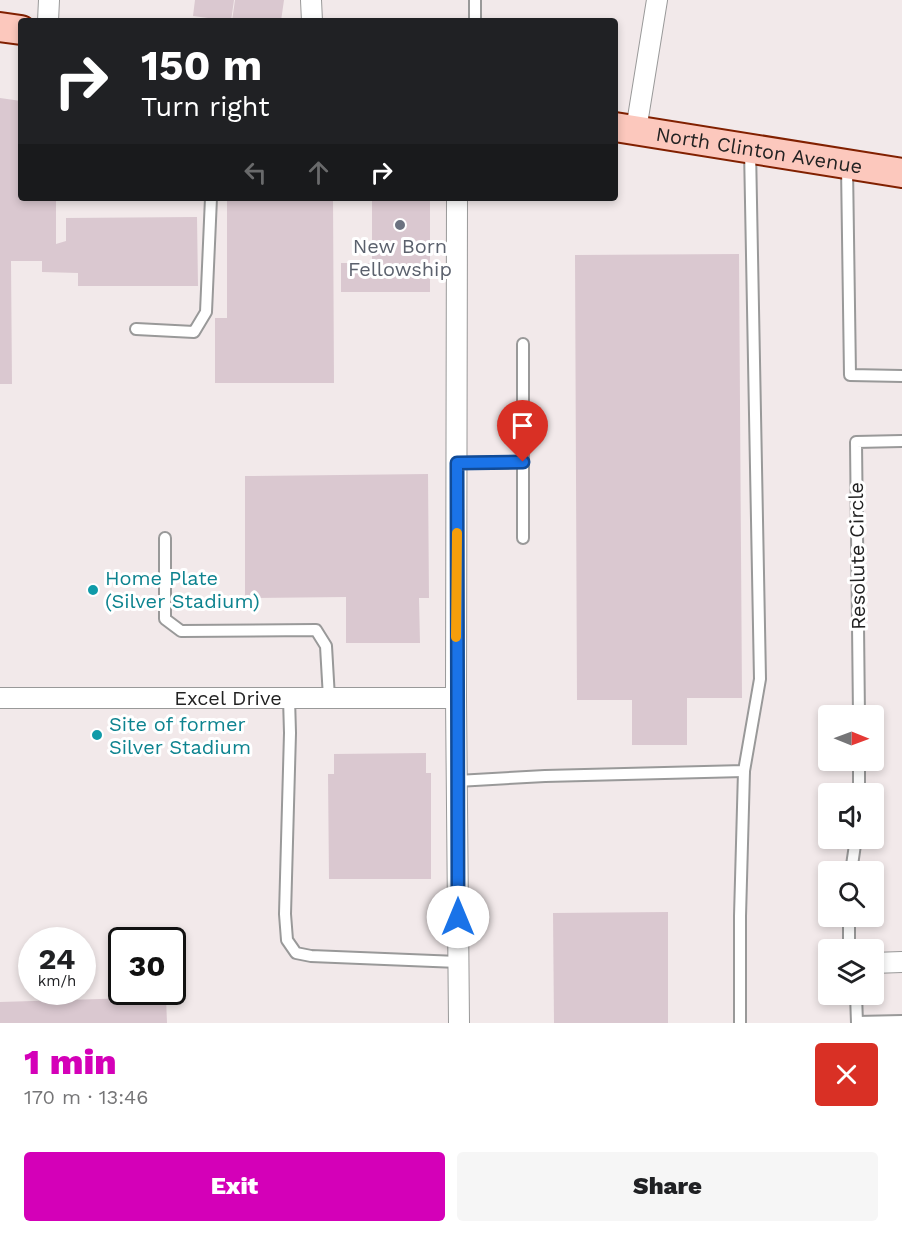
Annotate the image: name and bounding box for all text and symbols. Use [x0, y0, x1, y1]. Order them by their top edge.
text: 150 m [141, 41, 262, 90]
icon: right [42, 42, 120, 120]
text: Turn right [141, 91, 270, 123]
street label: North Clinton Avenue [654, 122, 864, 178]
icon: left [239, 156, 272, 189]
icon: ahead [302, 156, 335, 189]
icon: right [365, 156, 398, 189]
marker: New Born Fellowship [393, 218, 407, 232]
place label: New Born Fellowship [348, 234, 452, 281]
pin [497, 400, 548, 462]
icon: arrive [506, 409, 539, 442]
street label: Resolute Circle [844, 482, 870, 630]
place label: Home Plate (Silver Stadium) [105, 566, 260, 613]
marker: Home Plate (Silver Stadium) [86, 583, 100, 597]
street label: Excel Drive [174, 686, 282, 710]
north arrow [818, 705, 884, 771]
map controls [818, 705, 884, 1005]
place label: Site of former Silver Stadium [109, 712, 251, 759]
marker: Site of former Silver Stadium [90, 728, 104, 742]
button: sound [818, 783, 884, 849]
button: search [818, 861, 884, 927]
position arrow [426, 885, 490, 949]
speed limit sign: 30 [108, 927, 186, 1005]
button: layers [818, 939, 884, 1005]
text: 24 [39, 941, 75, 976]
text: km/h [38, 972, 76, 990]
text: 1 min [24, 1041, 117, 1083]
button: close [815, 1043, 878, 1106]
text: 170 m · 13:46 [24, 1085, 148, 1109]
button: Exit [24, 1152, 445, 1221]
button: Share [457, 1152, 878, 1221]

